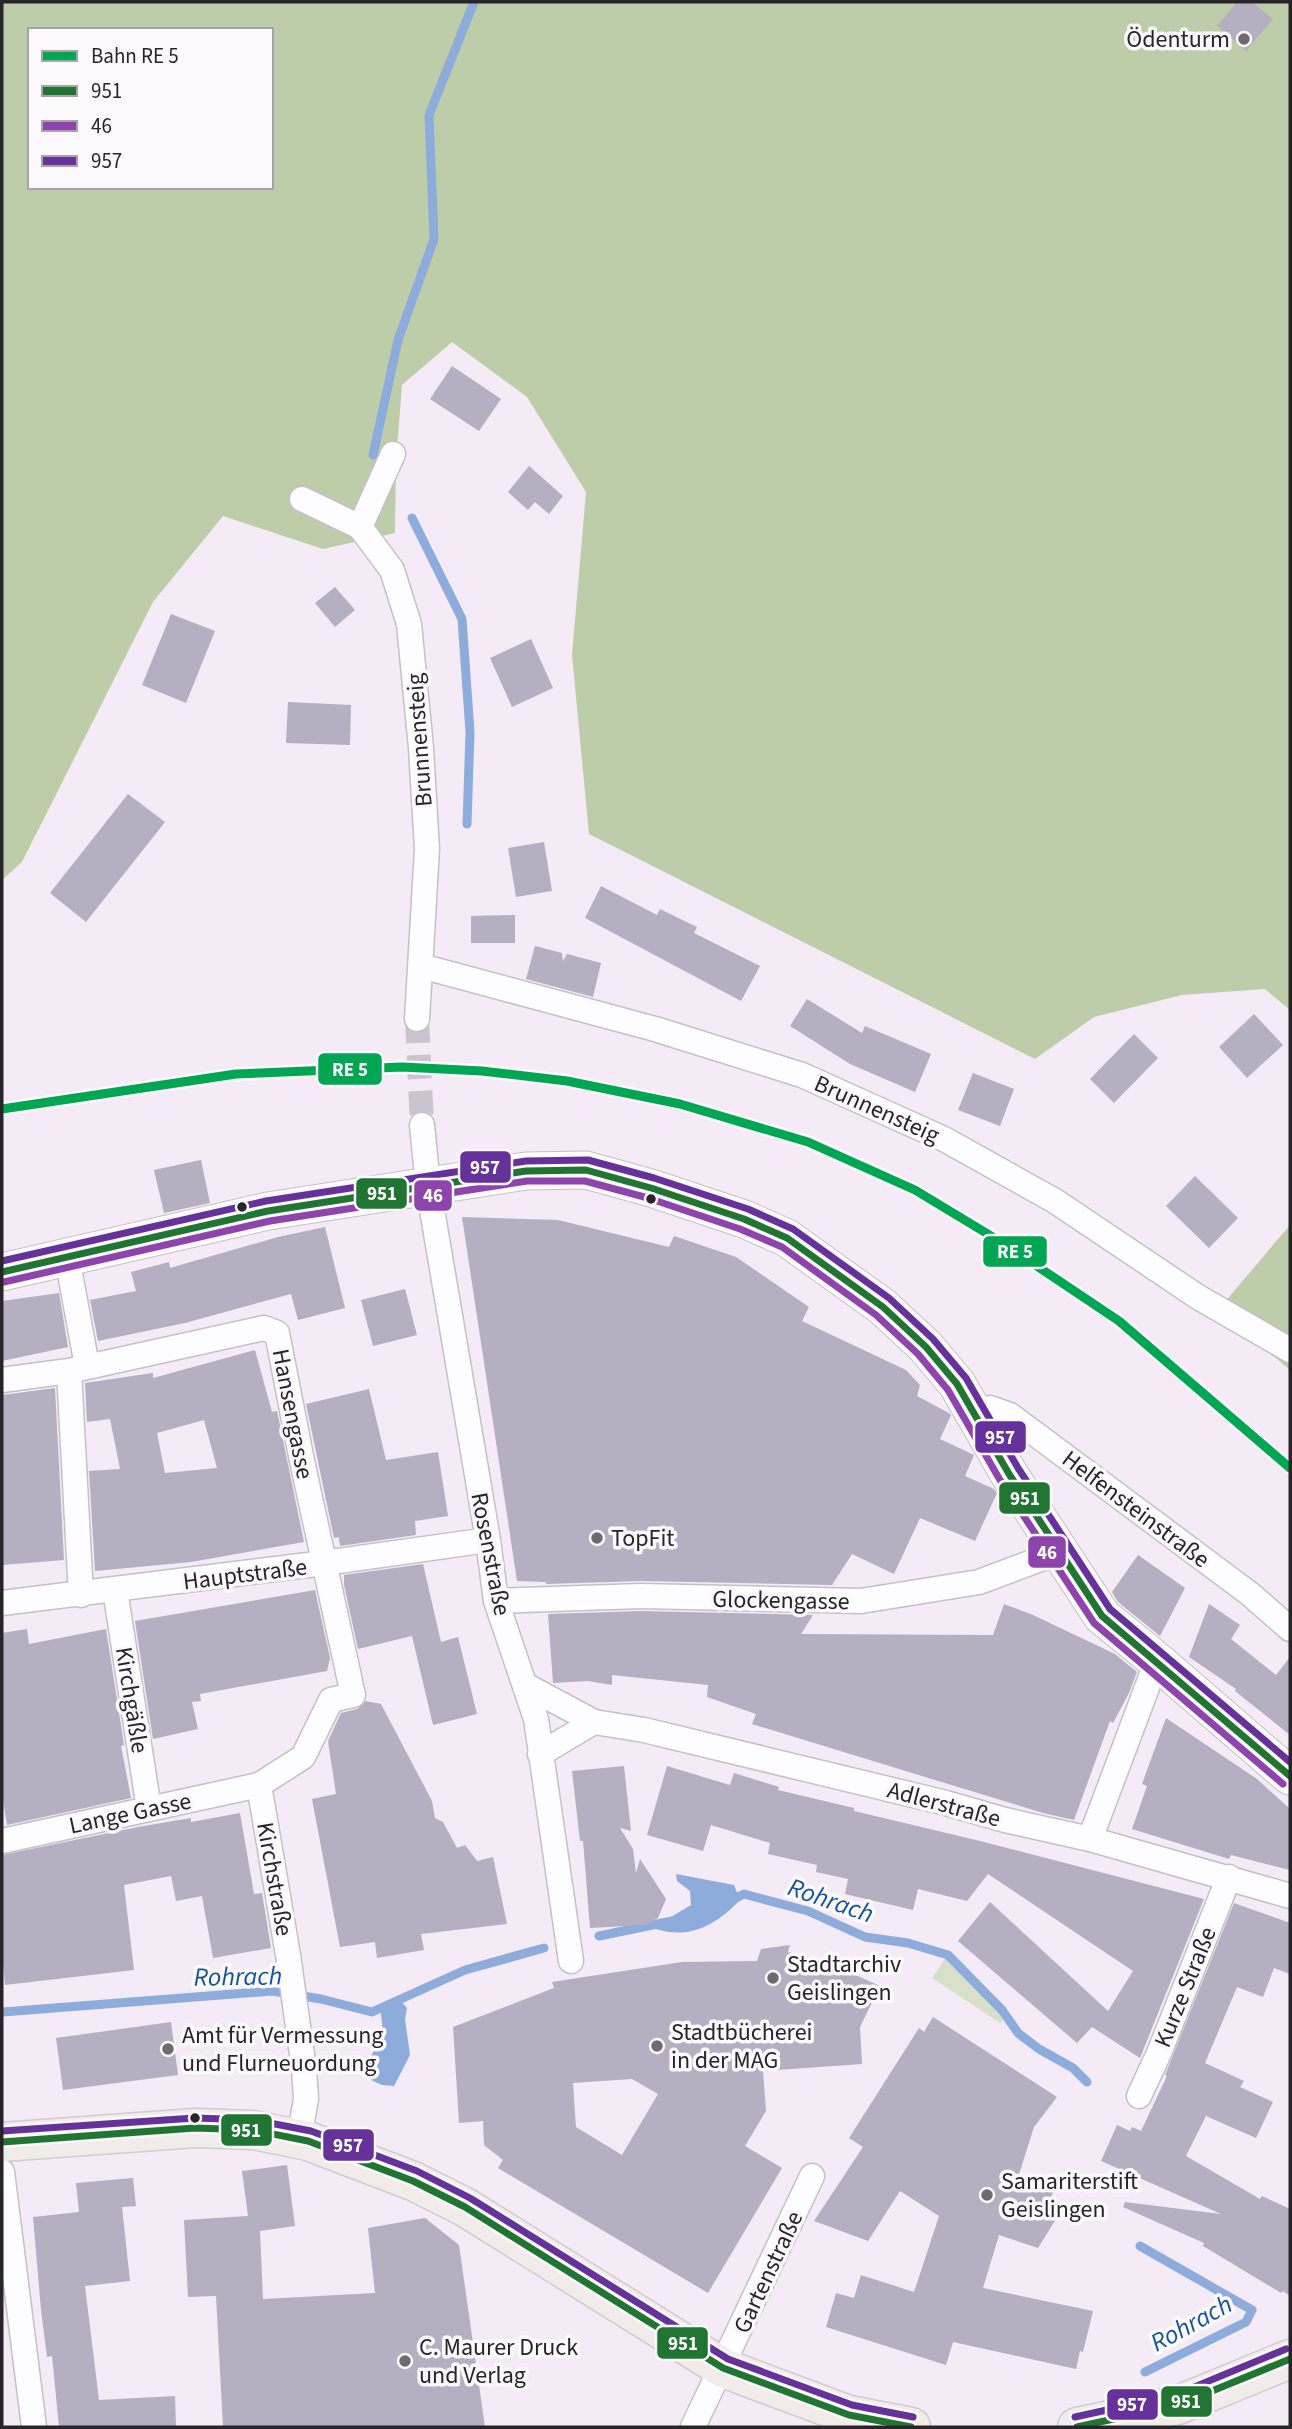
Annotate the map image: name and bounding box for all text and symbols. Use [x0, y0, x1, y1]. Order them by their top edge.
place label: Ödenturm [1126, 22, 1230, 57]
legend [28, 28, 273, 189]
marker: Ödenturm [1236, 31, 1252, 47]
text: Bahn RE 5 [91, 41, 179, 71]
text: 951 [91, 76, 122, 106]
text: 46 [91, 111, 112, 141]
text: 957 [91, 146, 122, 176]
street label: Brunnensteig [397, 672, 442, 808]
line badge: RE 5 [317, 1052, 383, 1086]
text: RE 5 [332, 1057, 368, 1084]
street label: Brunnensteig [808, 1066, 945, 1153]
line badge: 957 [459, 1150, 512, 1184]
text: 957 [470, 1155, 500, 1182]
line badge: 951 [355, 1177, 408, 1210]
line badge: 46 [413, 1179, 453, 1212]
text: 951 [367, 1181, 397, 1208]
text: 46 [423, 1183, 443, 1210]
unlabelled marker [644, 1192, 658, 1206]
unlabelled marker [235, 1200, 249, 1214]
line badge: RE 5 [982, 1235, 1048, 1268]
text: RE 5 [997, 1239, 1033, 1266]
street label: Hansengasse [263, 1346, 322, 1482]
line badge: 957 [974, 1420, 1027, 1454]
text: 957 [985, 1425, 1015, 1452]
street label: Helfensteinstraße [1054, 1442, 1217, 1577]
line badge: 951 [998, 1481, 1051, 1515]
text: 951 [1010, 1486, 1040, 1513]
street label: Rosenstraße [461, 1490, 520, 1619]
place label: TopFit [611, 1521, 674, 1556]
marker: TopFit [589, 1530, 605, 1546]
line badge: 46 [1027, 1535, 1067, 1569]
text: 46 [1037, 1540, 1057, 1567]
street label: Hauptstraße [181, 1550, 309, 1599]
street label: Glockengasse [712, 1582, 850, 1619]
street label: Kirchgäßle [106, 1644, 157, 1756]
street label: Adlerstraße [883, 1773, 1004, 1836]
street label: Lange Gasse [66, 1783, 195, 1844]
street label: Kirchstraße [247, 1819, 302, 1939]
water label: Rohrach [783, 1869, 879, 1932]
street label: Kurze Straße [1145, 1922, 1226, 2053]
place label: Stadtarchiv Geislingen [787, 1947, 901, 2010]
water label: Rohrach [193, 1957, 283, 1996]
marker: Stadtarchiv Geislingen [765, 1970, 781, 1986]
place label: Stadtbücherei in der MAG [671, 2015, 813, 2078]
place label: Amt für Vermessung und Flurneuordung [182, 2018, 383, 2081]
marker: Stadtbücherei in der MAG [649, 2038, 665, 2054]
marker: Amt für Vermessung und Flurneuordung [160, 2041, 176, 2057]
unlabelled marker [188, 2111, 202, 2125]
line badge: 951 [220, 2113, 273, 2147]
text: 951 [231, 2118, 261, 2145]
line badge: 957 [322, 2128, 375, 2162]
text: 957 [333, 2133, 363, 2160]
place label: Samariterstift Geislingen [1001, 2164, 1138, 2227]
marker: Samariterstift Geislingen [979, 2187, 995, 2203]
street label: Gartenstraße [725, 2205, 812, 2339]
water label: Rohrach [1144, 2286, 1239, 2361]
line badge: 951 [656, 2326, 709, 2360]
place label: C. Maurer Druck und Verlag [419, 2330, 578, 2393]
text: 951 [668, 2331, 698, 2358]
marker: C. Maurer Druck und Verlag [397, 2353, 413, 2369]
line badge: 951 [1160, 2385, 1213, 2418]
line badge: 957 [1106, 2388, 1159, 2421]
text: 951 [1171, 2389, 1201, 2416]
text: 957 [1117, 2392, 1147, 2419]

